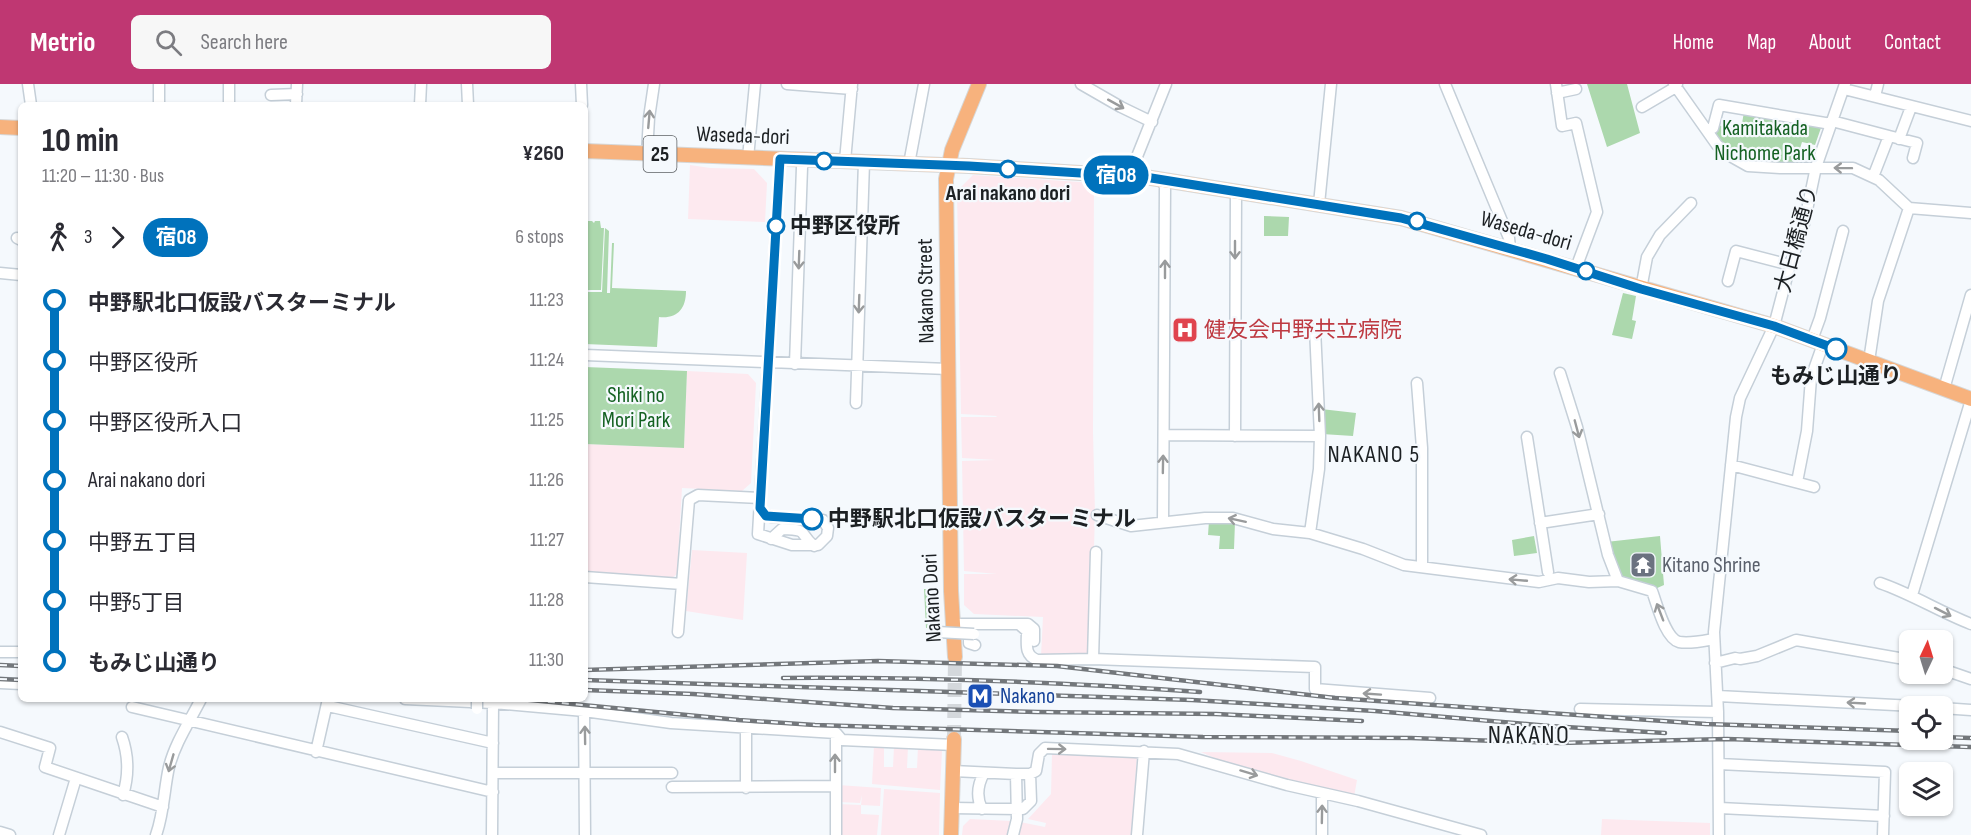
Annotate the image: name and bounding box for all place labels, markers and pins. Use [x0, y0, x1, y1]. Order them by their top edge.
unlabelled marker [815, 152, 833, 170]
marker: Arai nakano dori [999, 160, 1017, 178]
place label: Arai nakano dori [945, 180, 1070, 207]
unlabelled marker [1408, 212, 1426, 230]
place label: 中野区役所 [790, 213, 900, 240]
marker: 中野区役所 [767, 217, 785, 235]
unlabelled marker [1577, 262, 1595, 280]
hospital icon: 健友会中野共立病院 [1170, 315, 1200, 345]
place label: 健友会中野共立病院 [1204, 317, 1402, 344]
marker: もみじ山通り [1825, 338, 1847, 360]
place label: もみじ山通り [1770, 363, 1902, 390]
place label: 中野駅北口仮設バスターミナル [828, 506, 1136, 533]
marker: 中野駅北口仮設バスターミナル [801, 508, 823, 530]
temple icon: Kitano Shrine [1628, 550, 1658, 580]
place label: Kitano Shrine [1662, 552, 1761, 579]
metro station icon: Nakano [965, 681, 995, 711]
place label: Nakano [1000, 683, 1055, 710]

